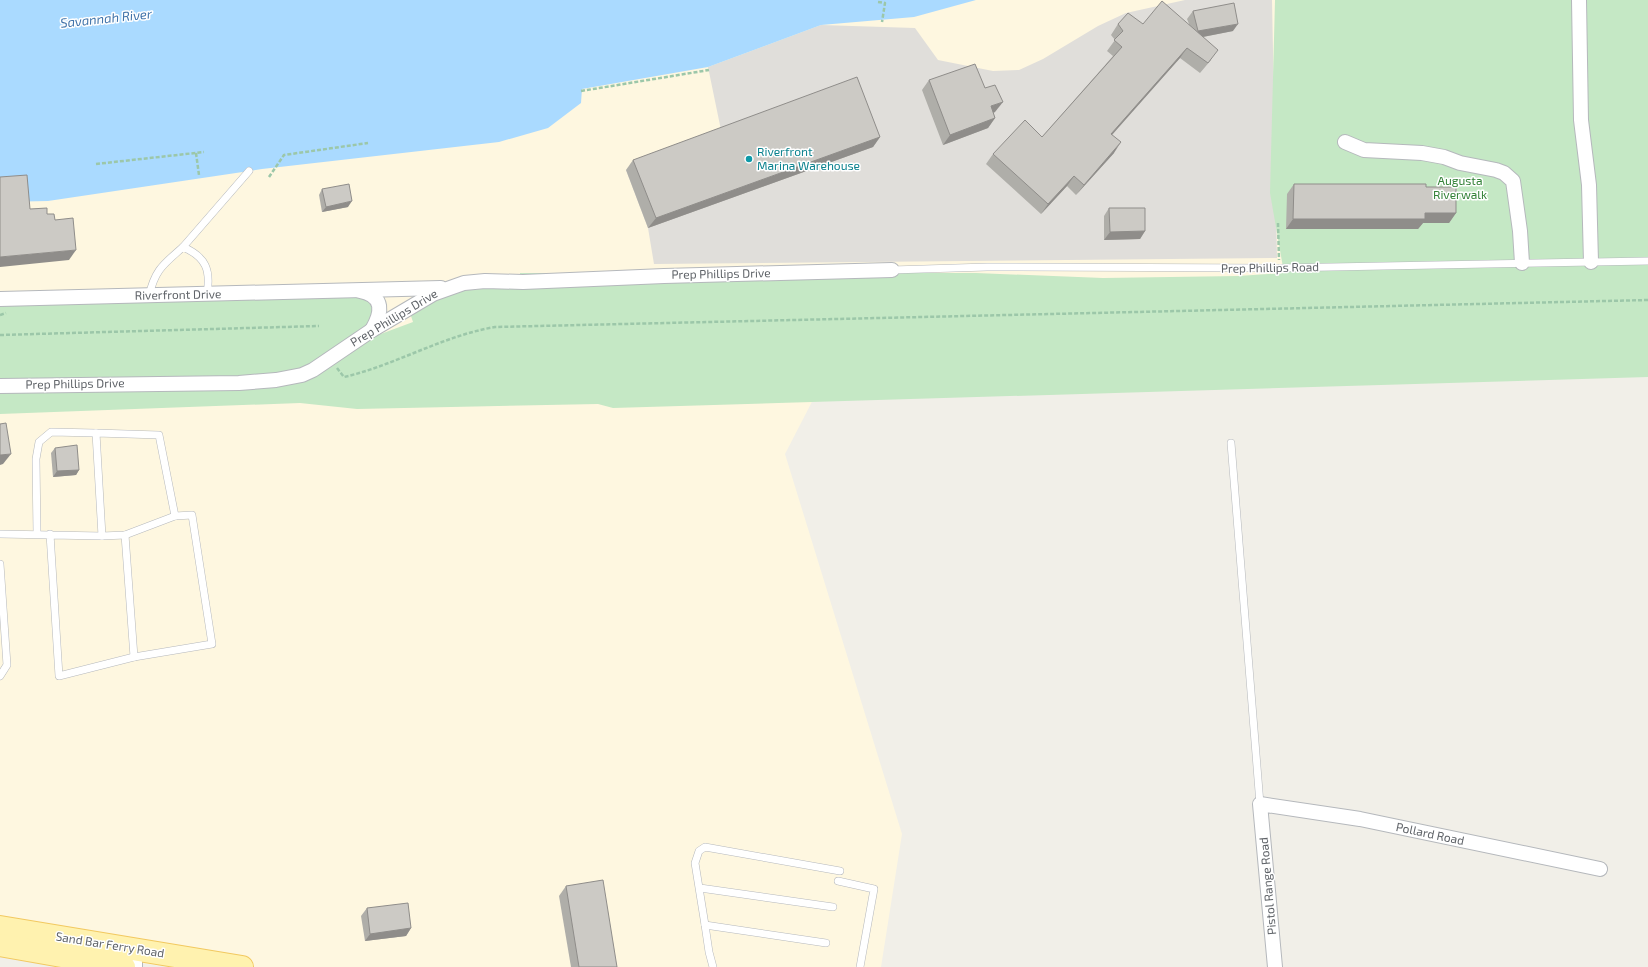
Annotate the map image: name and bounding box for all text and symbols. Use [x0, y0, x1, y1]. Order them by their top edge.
water label: Savannah River [59, 5, 154, 31]
place label: Riverfront Marina Warehouse [757, 144, 860, 172]
marker: Riverfront Marina Warehouse [744, 154, 754, 164]
park label: Augusta Riverwalk [1433, 173, 1487, 201]
street label: Prep Phillips Road [1221, 259, 1319, 275]
street label: Prep Phillips Drive [671, 265, 771, 281]
street label: Riverfront Drive [135, 286, 221, 302]
street label: Prep Phillips Drive [347, 286, 440, 349]
street label: Prep Phillips Drive [25, 375, 125, 391]
street label: Pollard Road [1395, 819, 1466, 847]
street label: Pistol Range Road [1256, 837, 1278, 935]
street label: Sand Bar Ferry Road [55, 929, 166, 960]

